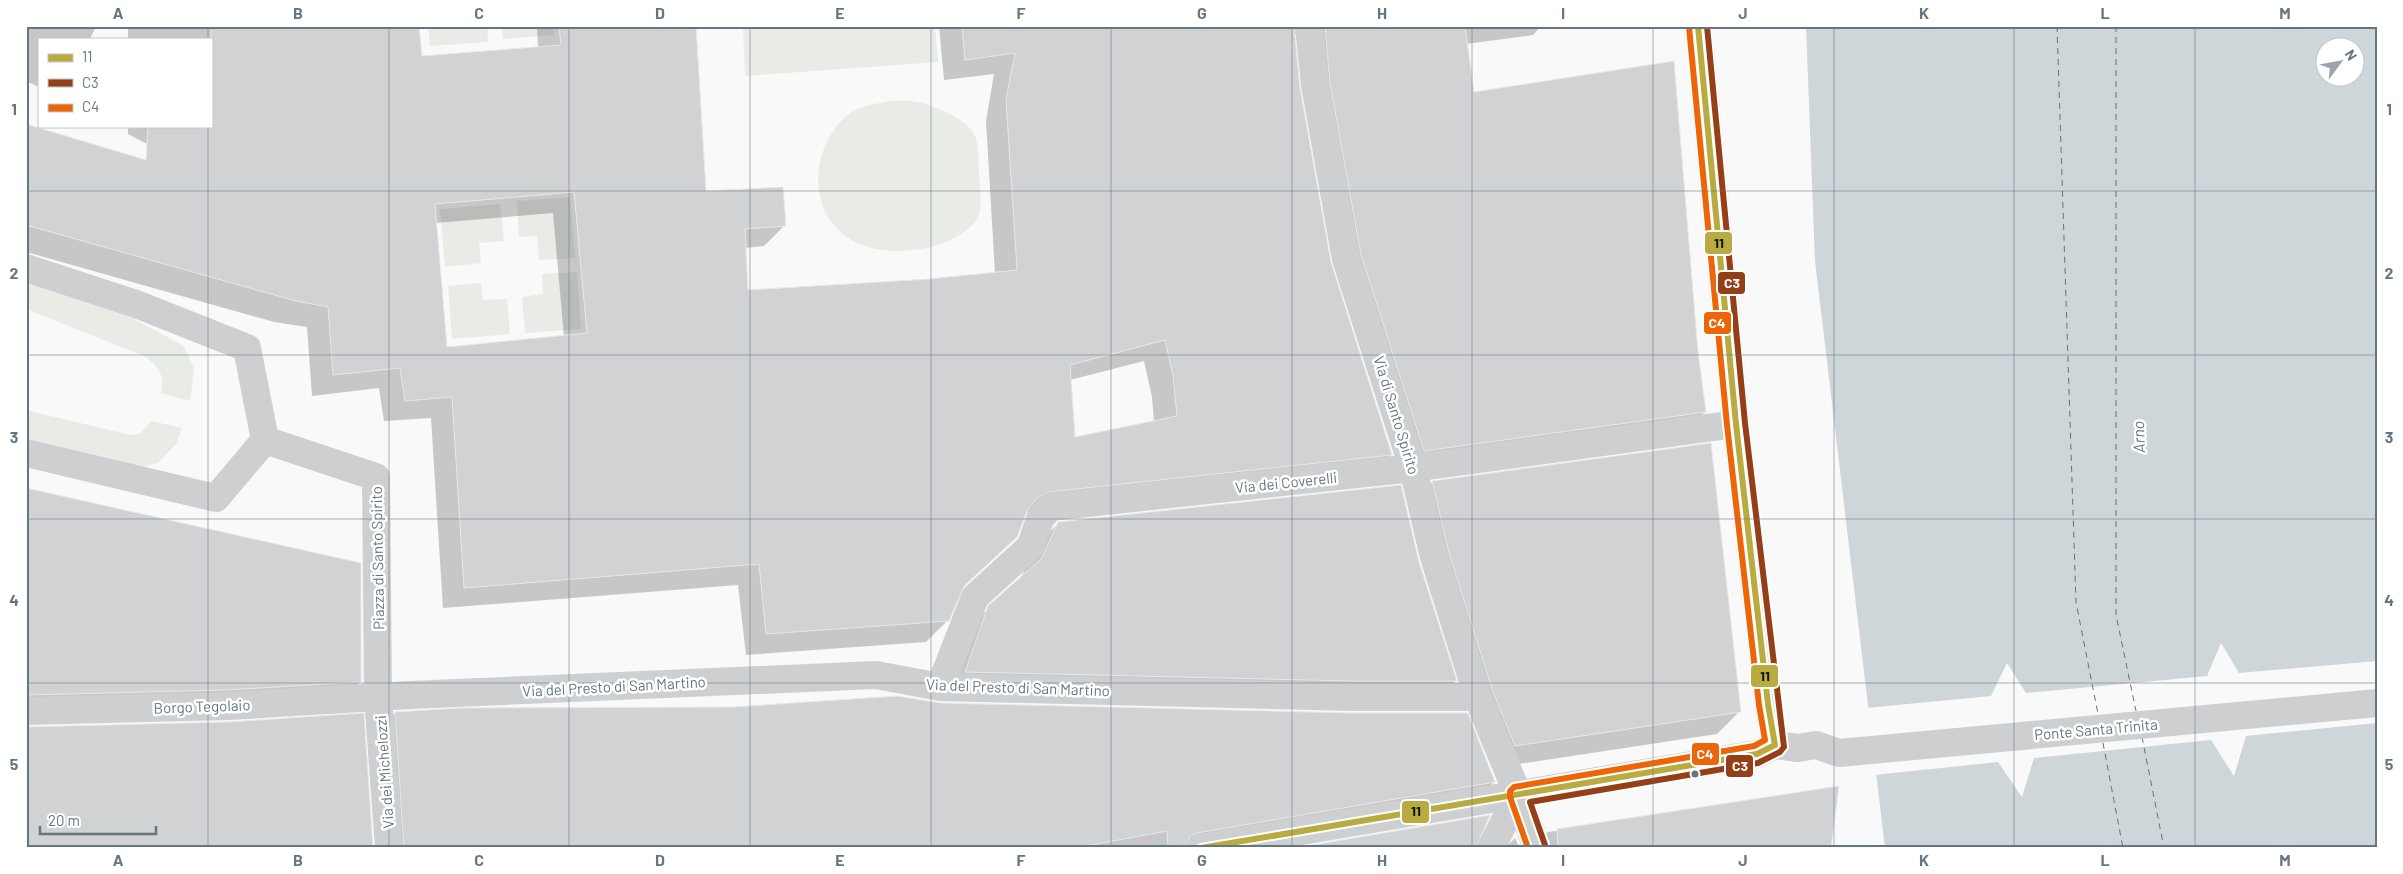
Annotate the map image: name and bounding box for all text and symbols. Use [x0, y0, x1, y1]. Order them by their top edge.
text: A [113, 3, 124, 22]
text: B [293, 3, 303, 22]
text: C [474, 3, 484, 22]
text: D [655, 3, 665, 22]
text: E [835, 3, 845, 22]
text: F [1017, 3, 1026, 22]
text: G [1197, 3, 1207, 22]
text: H [1377, 3, 1387, 22]
text: I [1561, 3, 1565, 22]
text: J [1738, 3, 1748, 22]
text: K [1919, 3, 1929, 22]
text: L [2100, 3, 2110, 22]
text: M [2279, 3, 2291, 22]
legend [38, 38, 212, 128]
north arrow [2316, 38, 2366, 88]
text: N [2342, 46, 2361, 63]
text: 11 [82, 47, 93, 65]
text: C3 [82, 73, 99, 91]
text: C4 [82, 97, 99, 115]
text: 1 [11, 99, 17, 118]
text: 1 [2386, 99, 2392, 118]
line badge: 11 [1704, 231, 1733, 255]
text: 11 [1714, 234, 1724, 251]
text: 2 [10, 263, 19, 282]
text: 2 [2385, 263, 2394, 282]
line badge: C3 [1717, 271, 1746, 295]
text: C3 [1724, 274, 1740, 291]
line badge: C4 [1703, 311, 1732, 335]
text: C4 [1709, 314, 1725, 331]
street label: Via di Santo Spirito [1370, 354, 1424, 476]
water label: Arno [2128, 421, 2148, 453]
text: 3 [10, 427, 18, 446]
text: 3 [2385, 427, 2393, 446]
street label: Via dei Coverelli [1234, 468, 1338, 496]
street label: Piazza di Santo Spirito [367, 486, 387, 630]
text: 4 [9, 590, 19, 609]
text: 4 [2384, 590, 2394, 609]
line badge: 11 [1750, 664, 1779, 688]
text: 11 [1760, 667, 1770, 684]
street label: Via del Presto di San Martino [522, 672, 706, 700]
street label: Via del Presto di San Martino [926, 675, 1110, 699]
street label: Borgo Tegolaio [153, 695, 251, 717]
street label: Via dei Michelozzi [371, 715, 397, 829]
street label: Ponte Santa Trinita [2034, 715, 2158, 743]
line badge: C4 [1691, 742, 1720, 766]
text: C4 [1697, 745, 1713, 762]
text: 5 [10, 754, 19, 773]
line badge: C3 [1725, 754, 1754, 778]
text: 5 [2385, 754, 2394, 773]
text: C3 [1732, 757, 1748, 774]
unlabelled marker [1690, 769, 1700, 779]
line badge: 11 [1401, 800, 1430, 824]
text: 11 [1411, 802, 1421, 819]
scale bar [40, 804, 156, 836]
text: 20 m [48, 811, 80, 829]
text: A [113, 850, 124, 869]
text: B [293, 850, 303, 869]
text: C [474, 850, 484, 869]
text: D [655, 850, 665, 869]
text: E [835, 850, 845, 869]
text: F [1017, 850, 1026, 869]
text: G [1197, 850, 1207, 869]
text: H [1377, 850, 1387, 869]
text: I [1561, 850, 1565, 869]
text: J [1738, 850, 1748, 869]
text: K [1919, 850, 1929, 869]
text: L [2100, 850, 2110, 869]
text: M [2279, 850, 2291, 869]

